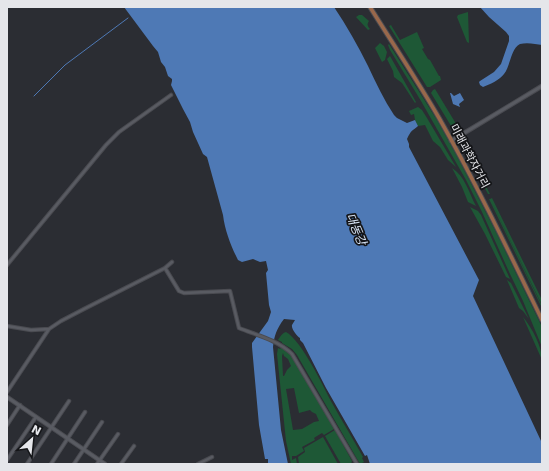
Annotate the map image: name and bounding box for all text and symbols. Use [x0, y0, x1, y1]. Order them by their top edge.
street label: 미래과학자거리 [447, 122, 492, 191]
water label: 대동강 [343, 211, 370, 249]
north arrow [12, 419, 52, 459]
text: N [29, 423, 43, 438]

